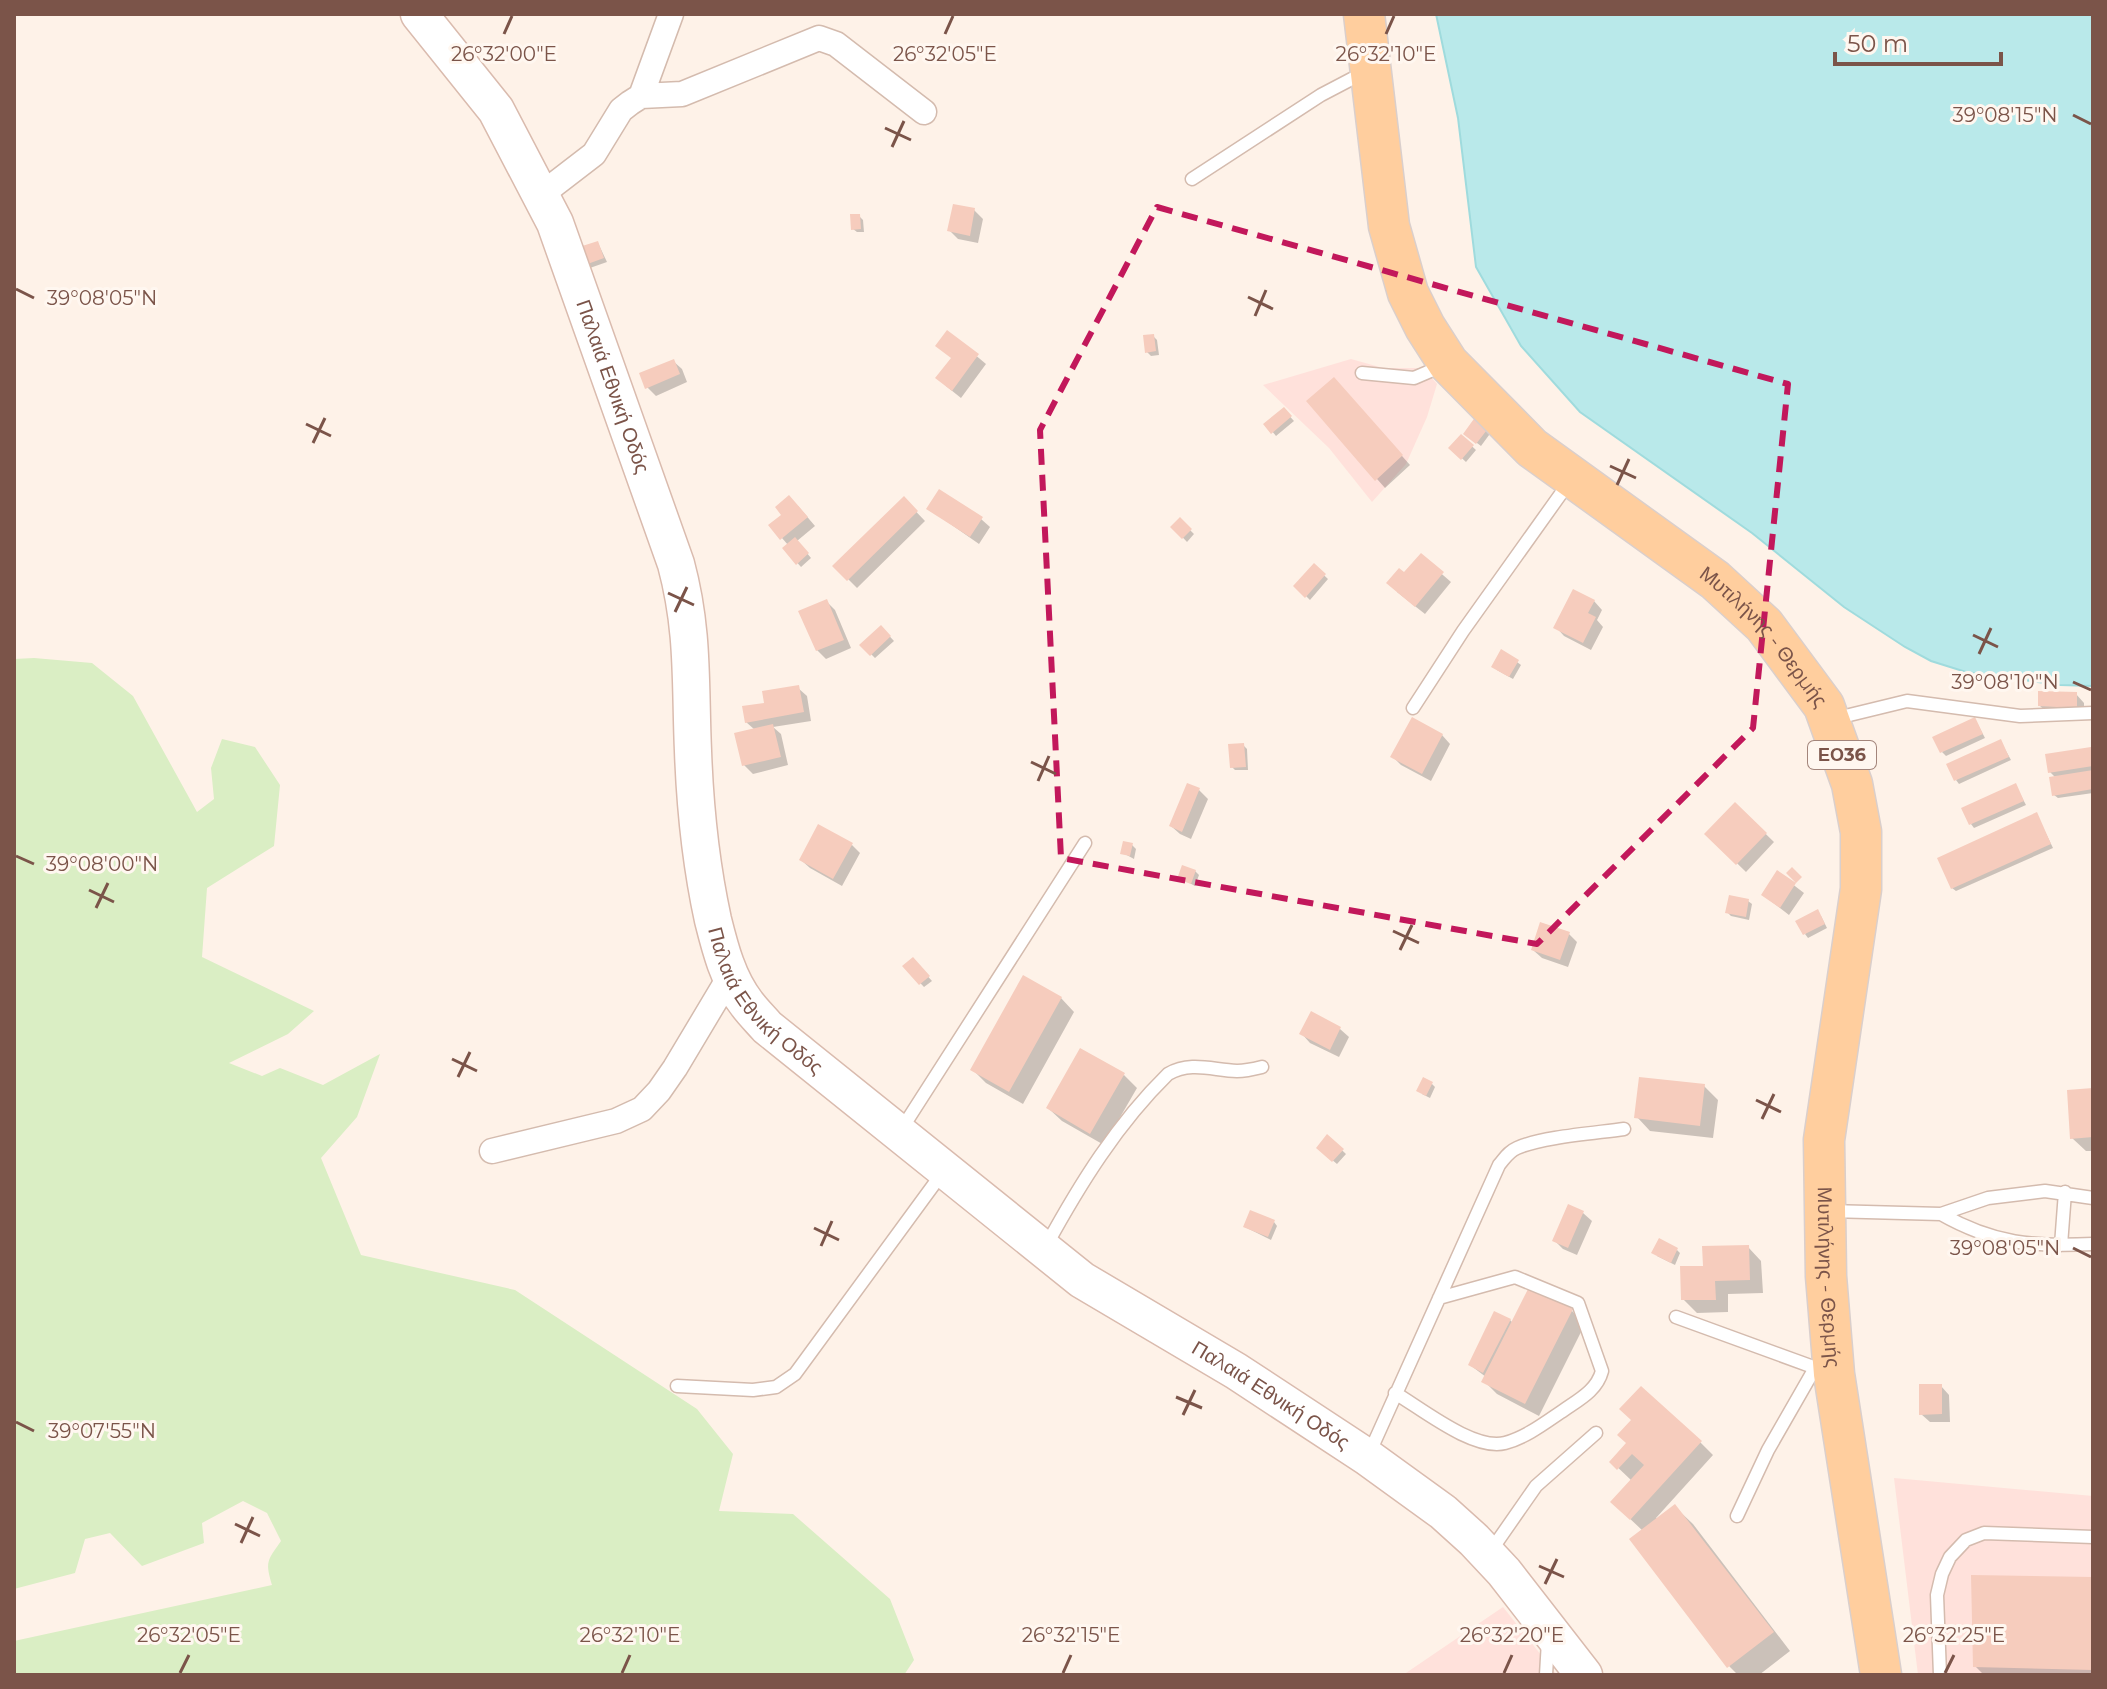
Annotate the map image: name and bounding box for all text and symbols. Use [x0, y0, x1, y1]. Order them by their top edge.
scale bar [1835, 16, 2001, 66]
text: 50 m [1847, 29, 1908, 58]
text: 26°32'00"E [451, 42, 557, 66]
text: 26°32'05"E [893, 42, 997, 66]
text: 26°32'10"E [1336, 42, 1436, 66]
text: 39°08'15"N [1952, 103, 2058, 127]
text: 39°08'05"N [47, 286, 157, 310]
street label: Παλαιά Εθνική Οδός [571, 296, 655, 477]
street label: Μυτιλήνης - Θερμής [1695, 561, 1833, 712]
text: 39°08'10"N [1951, 670, 2059, 694]
road number: ΕΟ36 [1808, 741, 1876, 769]
text: 39°08'00"N [46, 852, 158, 876]
street label: Παλαιά Εθνική Οδός [703, 924, 828, 1079]
street label: Μυτιλήνης - Θερμής [1813, 1187, 1845, 1369]
text: 39°08'05"N [1950, 1236, 2060, 1260]
street label: Παλαιά Εθνική Οδός [1188, 1336, 1354, 1454]
text: 39°07'55"N [48, 1419, 156, 1443]
text: 26°32'05"E [137, 1623, 241, 1647]
text: 26°32'10"E [580, 1623, 680, 1647]
text: 26°32'15"E [1022, 1623, 1120, 1647]
text: 26°32'20"E [1460, 1623, 1564, 1647]
text: 26°32'25"E [1903, 1623, 2005, 1647]

